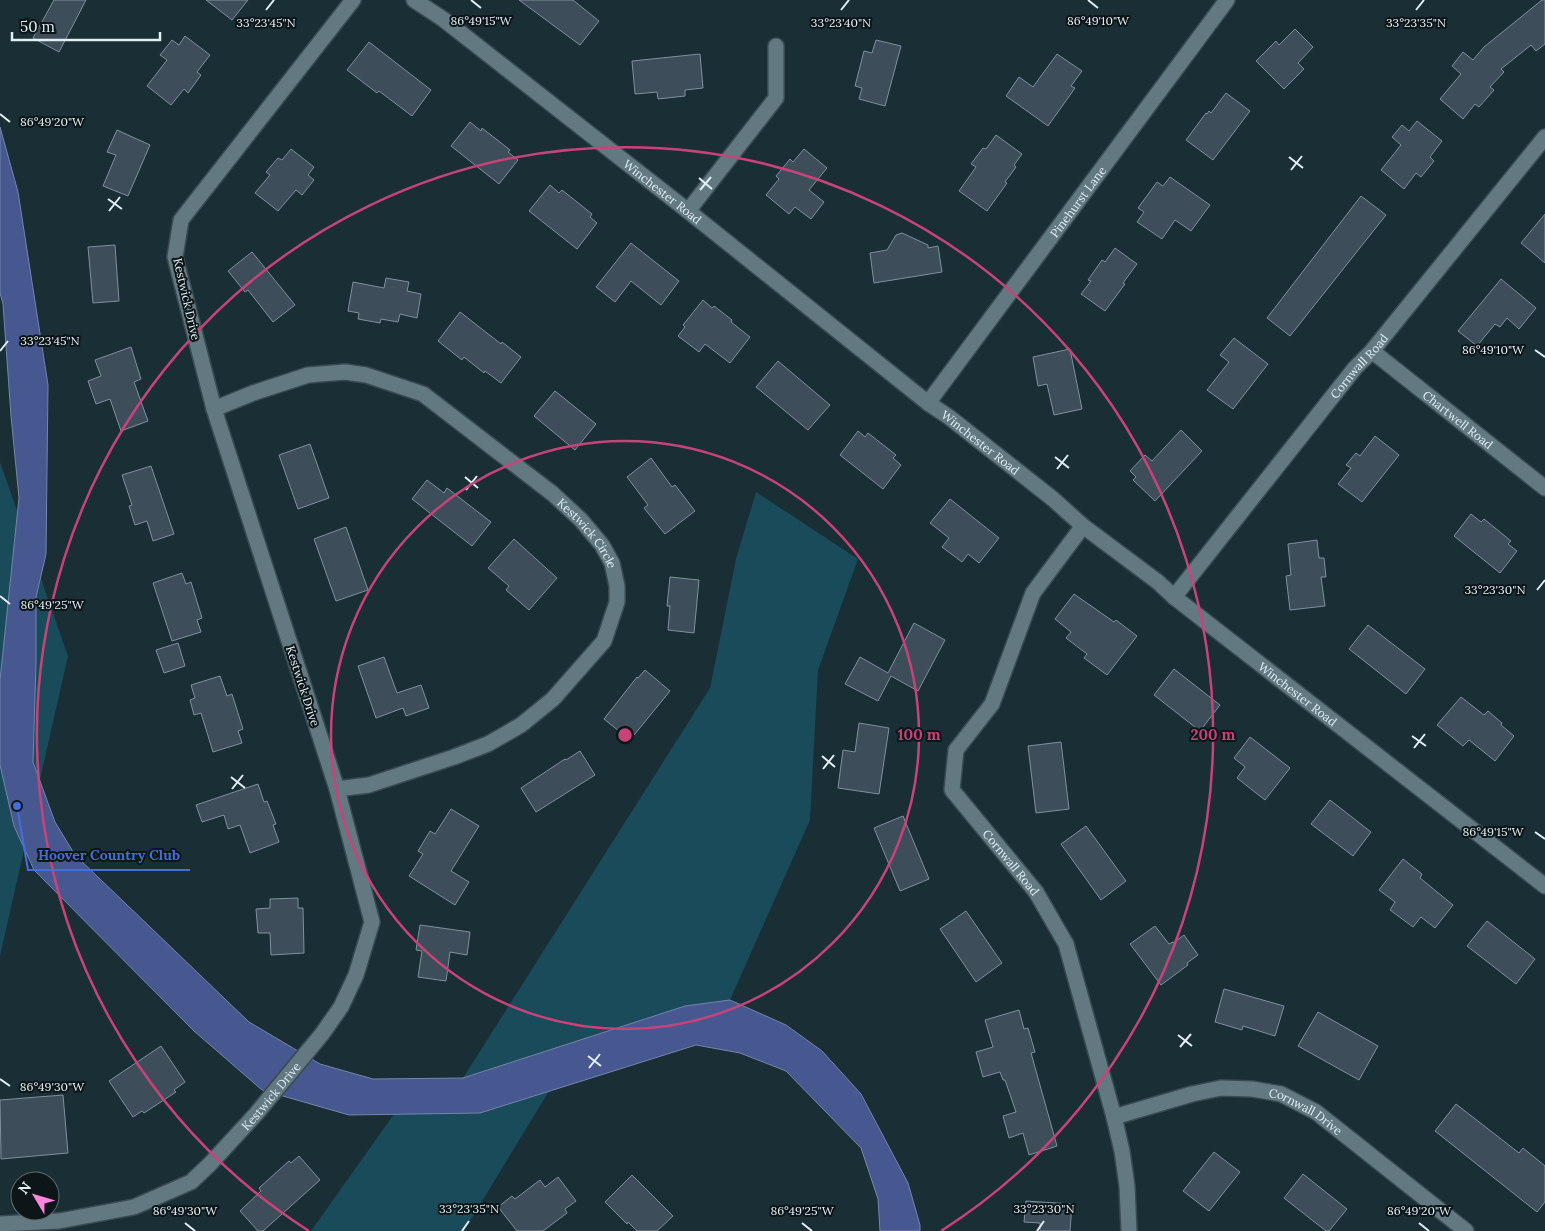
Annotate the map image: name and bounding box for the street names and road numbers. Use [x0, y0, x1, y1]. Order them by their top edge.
street label: Winchester Road [621, 156, 705, 227]
street label: Pinehurst Lane [1046, 163, 1109, 240]
street label: Kestwick Drive [170, 256, 204, 342]
street label: Cornwall Road [1327, 330, 1391, 401]
street label: Chartwell Road [1420, 387, 1496, 452]
street label: Winchester Road [939, 407, 1023, 478]
street label: Kestwick Circle [555, 495, 620, 570]
street label: Kestwick Drive [283, 644, 323, 729]
street label: Winchester Road [1256, 658, 1340, 729]
street label: Cornwall Road [980, 826, 1043, 898]
street label: Kestwick Drive [238, 1058, 304, 1133]
street label: Cornwall Drive [1268, 1085, 1346, 1138]

